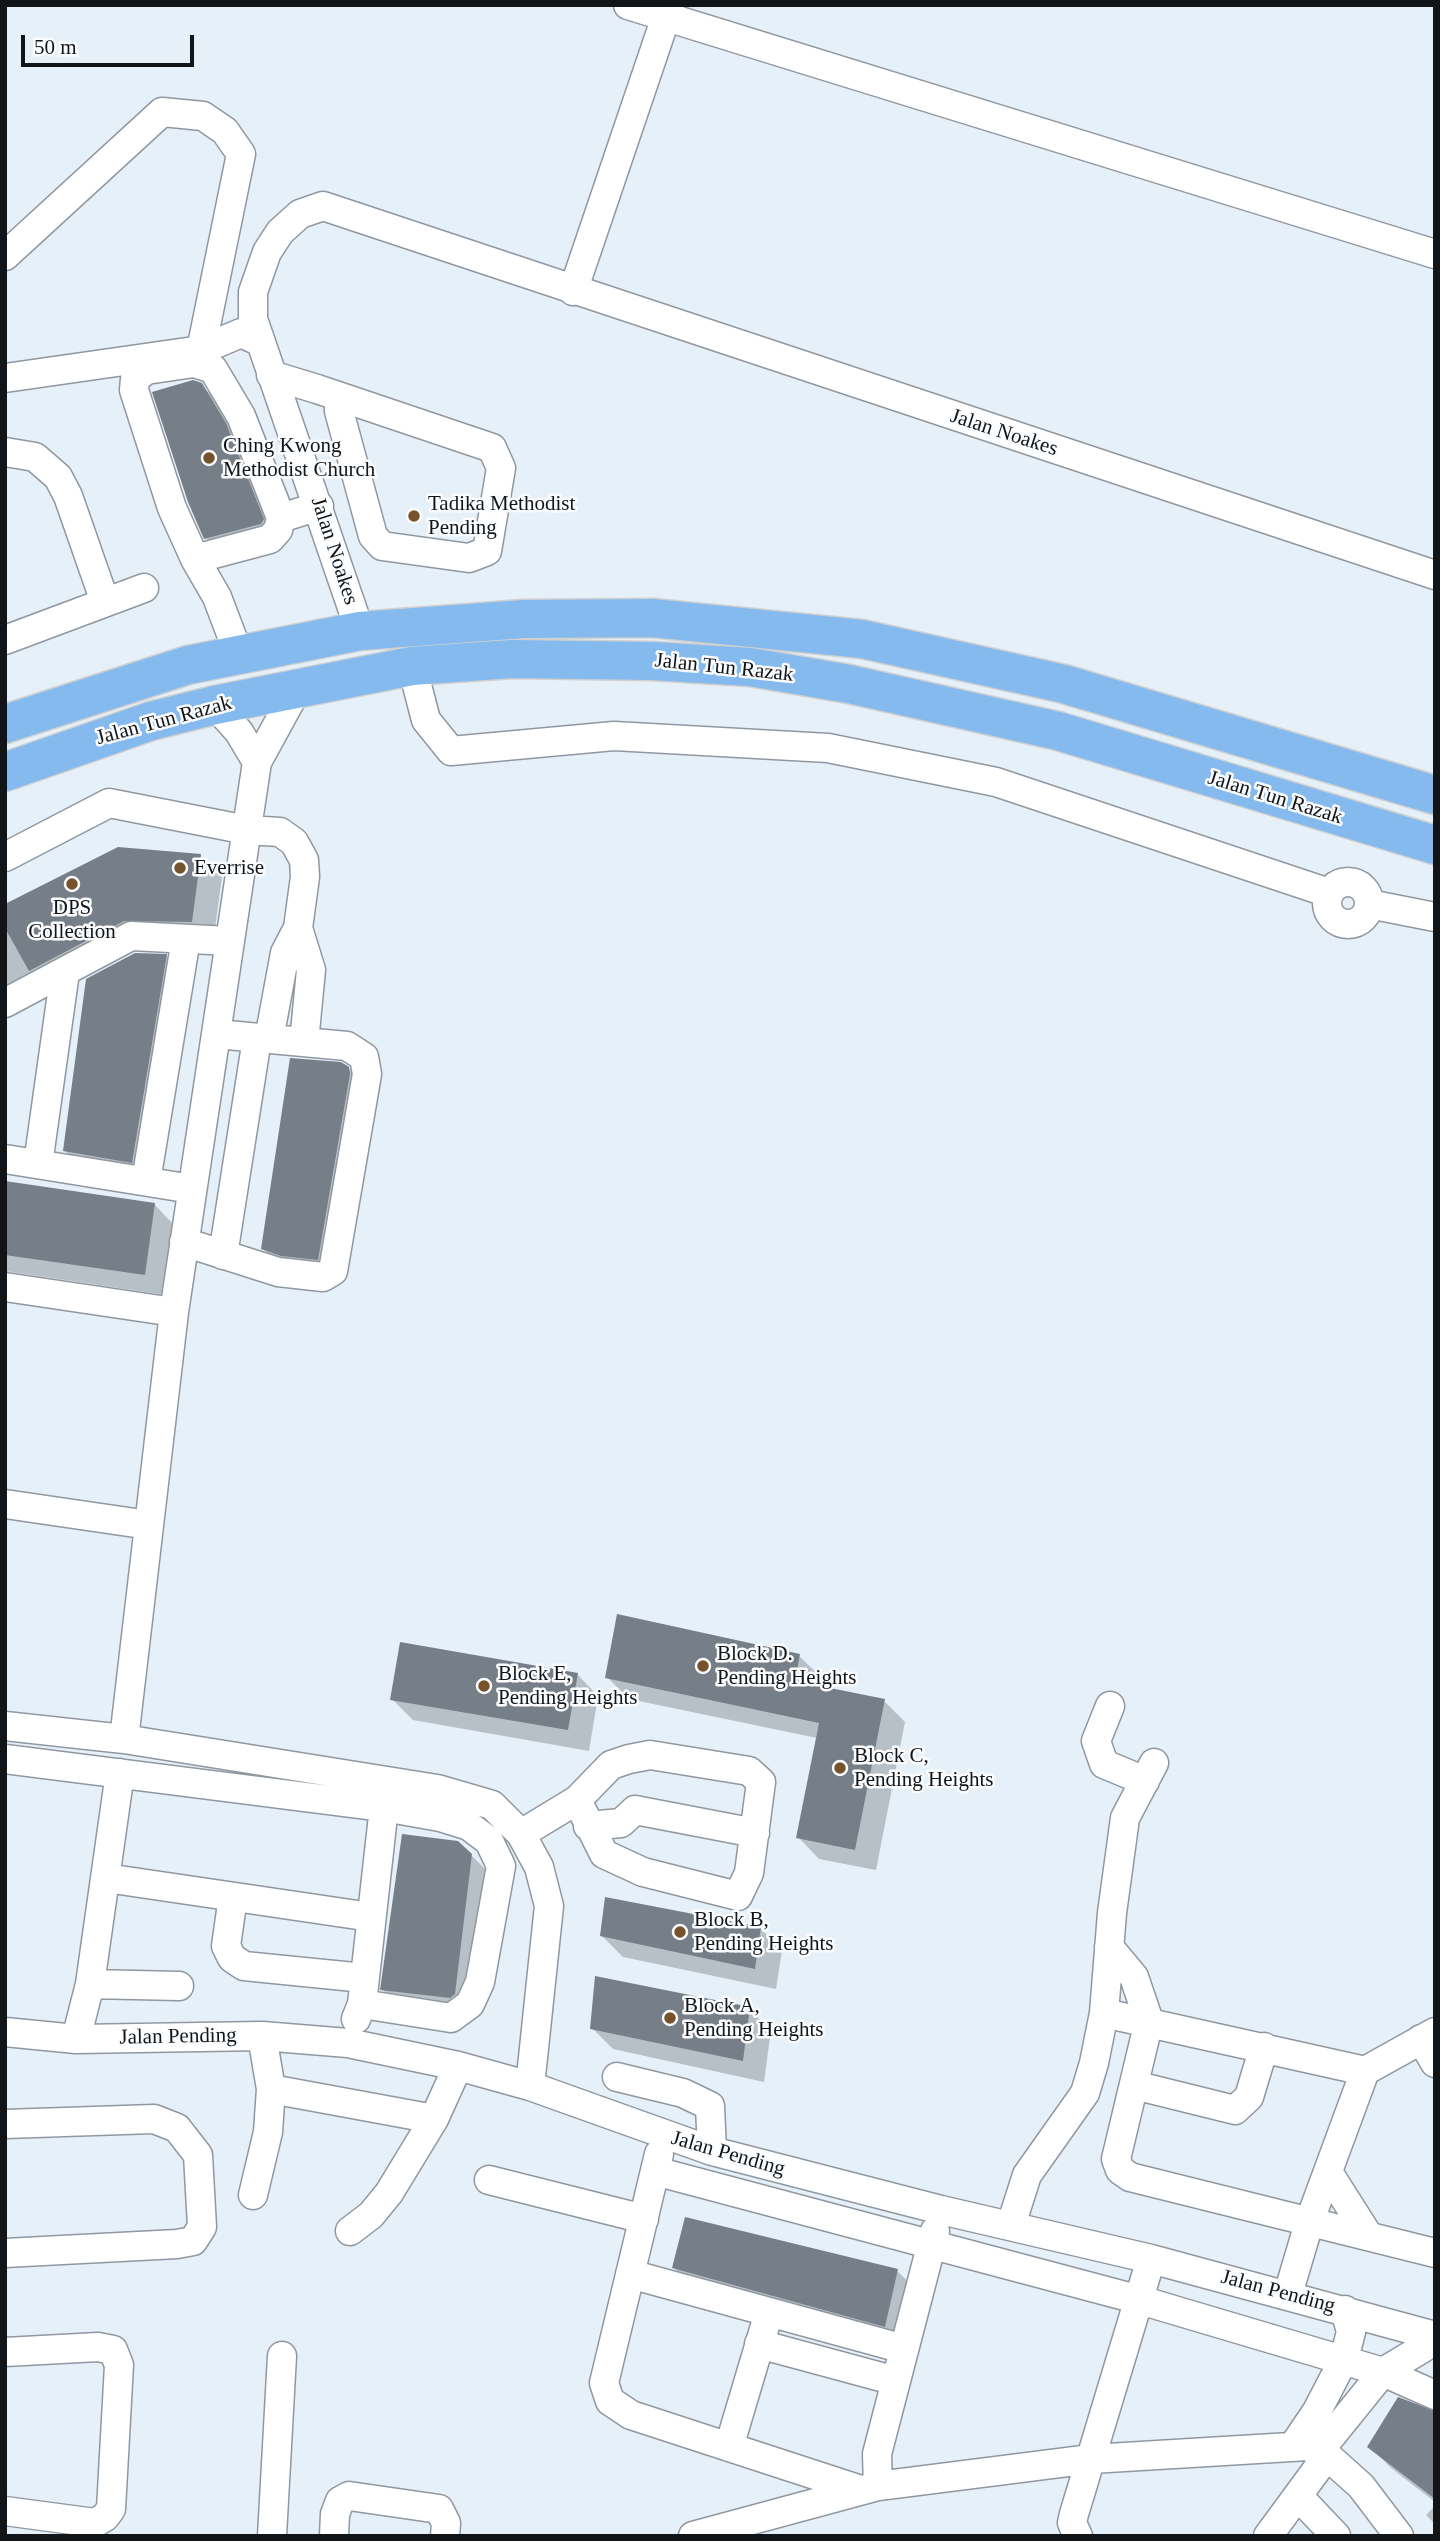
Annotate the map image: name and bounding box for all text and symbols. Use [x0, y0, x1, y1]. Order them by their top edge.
scale bar [24, 21, 198, 65]
text: 50 m [34, 35, 77, 59]
street label: Jalan Noakes [947, 404, 1061, 462]
place label: Ching Kwong Methodist Church [223, 433, 375, 483]
marker: Ching Kwong Methodist Church [201, 450, 217, 466]
place label: Tadika Methodist Pending [428, 491, 575, 541]
street label: Jalan Noakes [305, 494, 363, 608]
marker: Tadika Methodist Pending [406, 508, 422, 524]
street label: Jalan Tun Razak [653, 648, 795, 688]
street label: Jalan Tun Razak [94, 691, 234, 751]
street label: Jalan Tun Razak [1205, 766, 1345, 830]
place label: Everrise [194, 855, 264, 881]
marker: Everrise [172, 860, 188, 876]
marker: DPS Collection [64, 876, 80, 892]
place label: DPS Collection [28, 895, 116, 945]
place label: Block D. Pending Heights [717, 1641, 856, 1691]
marker: Block D. Pending Heights [695, 1658, 711, 1674]
place label: Block E, Pending Heights [498, 1661, 637, 1711]
marker: Block E, Pending Heights [476, 1678, 492, 1694]
place label: Block C, Pending Heights [854, 1743, 993, 1793]
marker: Block C, Pending Heights [832, 1760, 848, 1776]
place label: Block B, Pending Heights [694, 1907, 833, 1957]
marker: Block B, Pending Heights [672, 1924, 688, 1940]
place label: Block A, Pending Heights [684, 1993, 823, 2043]
marker: Block A, Pending Heights [662, 2010, 678, 2026]
street label: Jalan Pending [119, 2023, 237, 2051]
street label: Jalan Pending [668, 2126, 788, 2182]
street label: Jalan Pending [1218, 2265, 1338, 2319]

